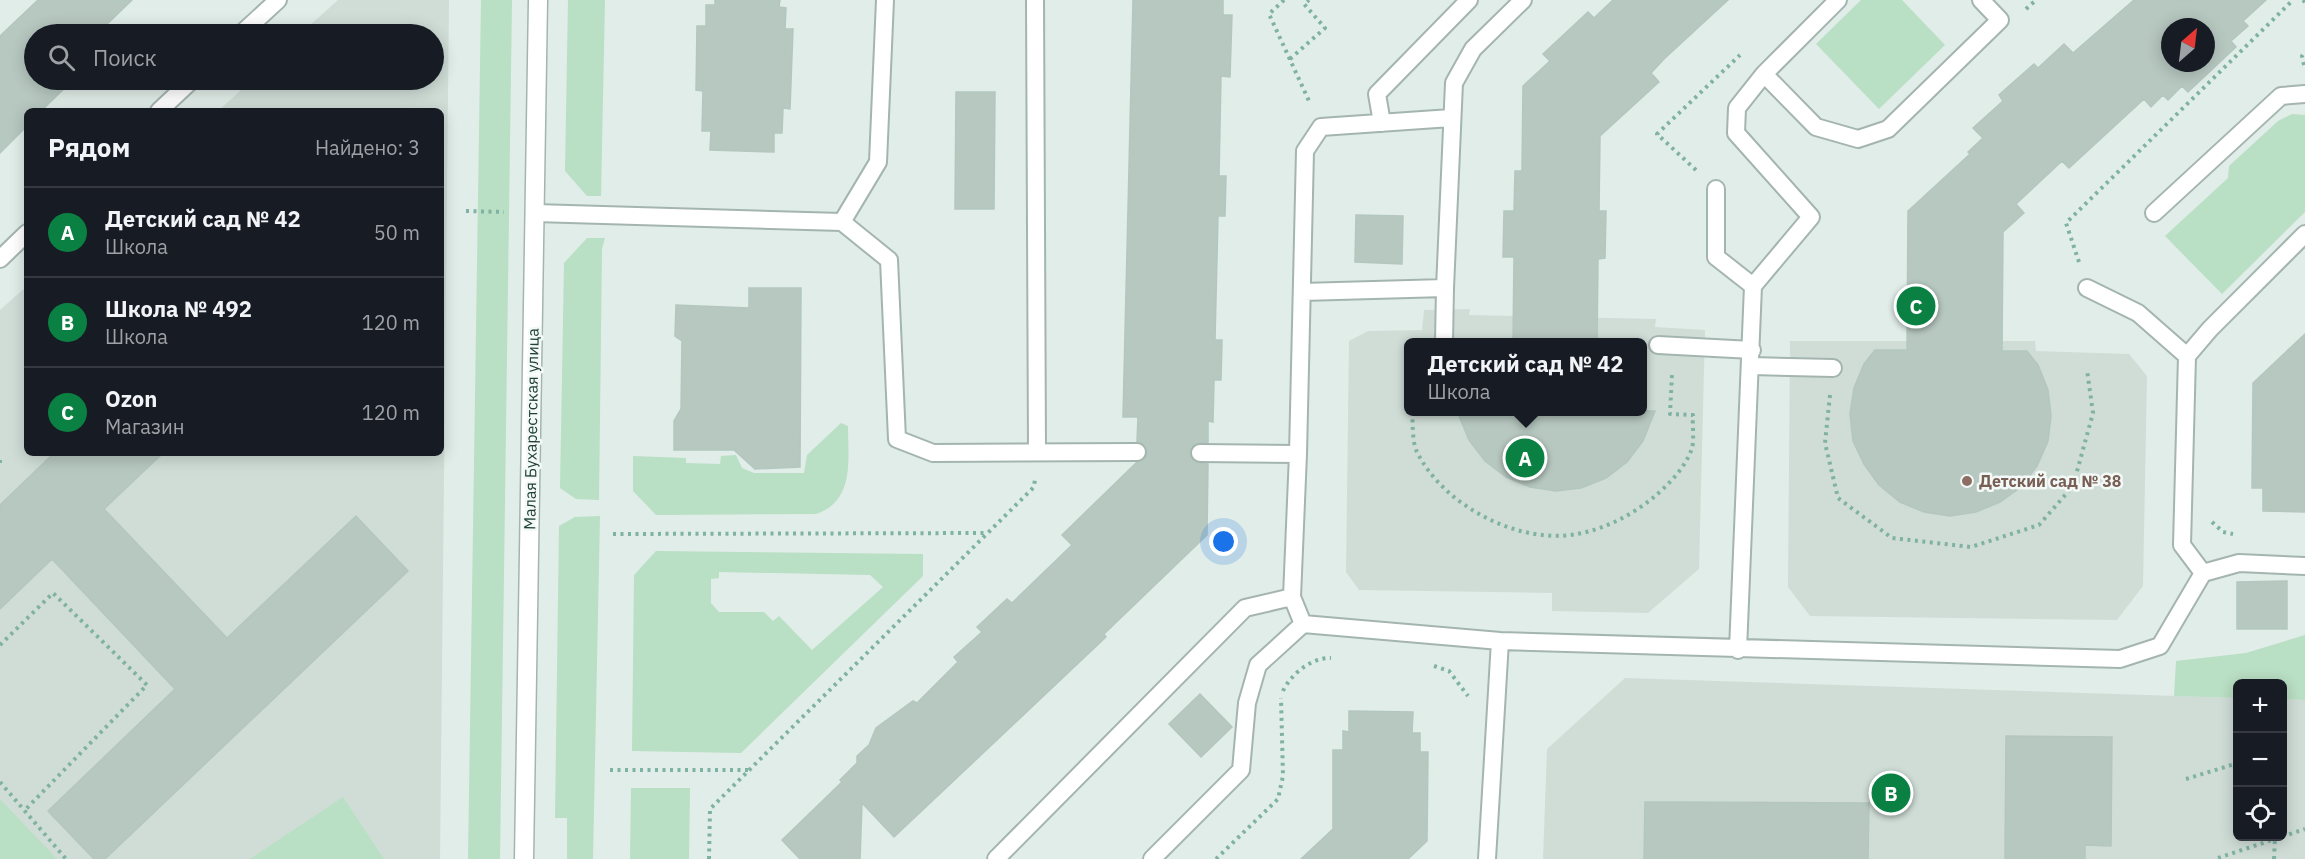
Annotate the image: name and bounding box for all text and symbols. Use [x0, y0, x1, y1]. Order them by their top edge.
north arrow [2161, 18, 2215, 72]
search box [24, 24, 444, 90]
icon: search [45, 41, 78, 74]
text: Поиск [93, 43, 157, 72]
text: Рядом [48, 130, 130, 164]
text: Найдено: 3 [315, 134, 420, 161]
text: Детский сад № 42 [105, 204, 301, 233]
text: A [61, 219, 74, 246]
text: 50 m [374, 219, 420, 246]
text: Школа [105, 233, 168, 260]
pin: C [1896, 284, 1936, 328]
text: Школа № 492 [105, 294, 252, 323]
text: B [61, 309, 74, 336]
text: 120 m [362, 309, 420, 336]
text: Школа [105, 323, 168, 350]
street label: Малая Бухарестская улица [519, 328, 543, 530]
popup [1404, 338, 1647, 416]
text: Детский сад № 42 [1428, 349, 1623, 378]
text: Школа [1428, 378, 1491, 405]
text: Ozon [105, 384, 157, 413]
text: C [61, 399, 74, 426]
text: 120 m [362, 399, 420, 426]
text: Магазин [105, 413, 185, 440]
pin: A [1506, 436, 1544, 480]
place label: Детский сад № 38 [1979, 471, 2121, 491]
marker: Детский сад № 38 [1960, 474, 1974, 488]
your location [1209, 527, 1238, 556]
map controls [2233, 679, 2287, 841]
button: + [2233, 679, 2287, 733]
button: − [2233, 733, 2287, 787]
pin: B [1872, 770, 1910, 816]
button: locate [2233, 787, 2287, 841]

